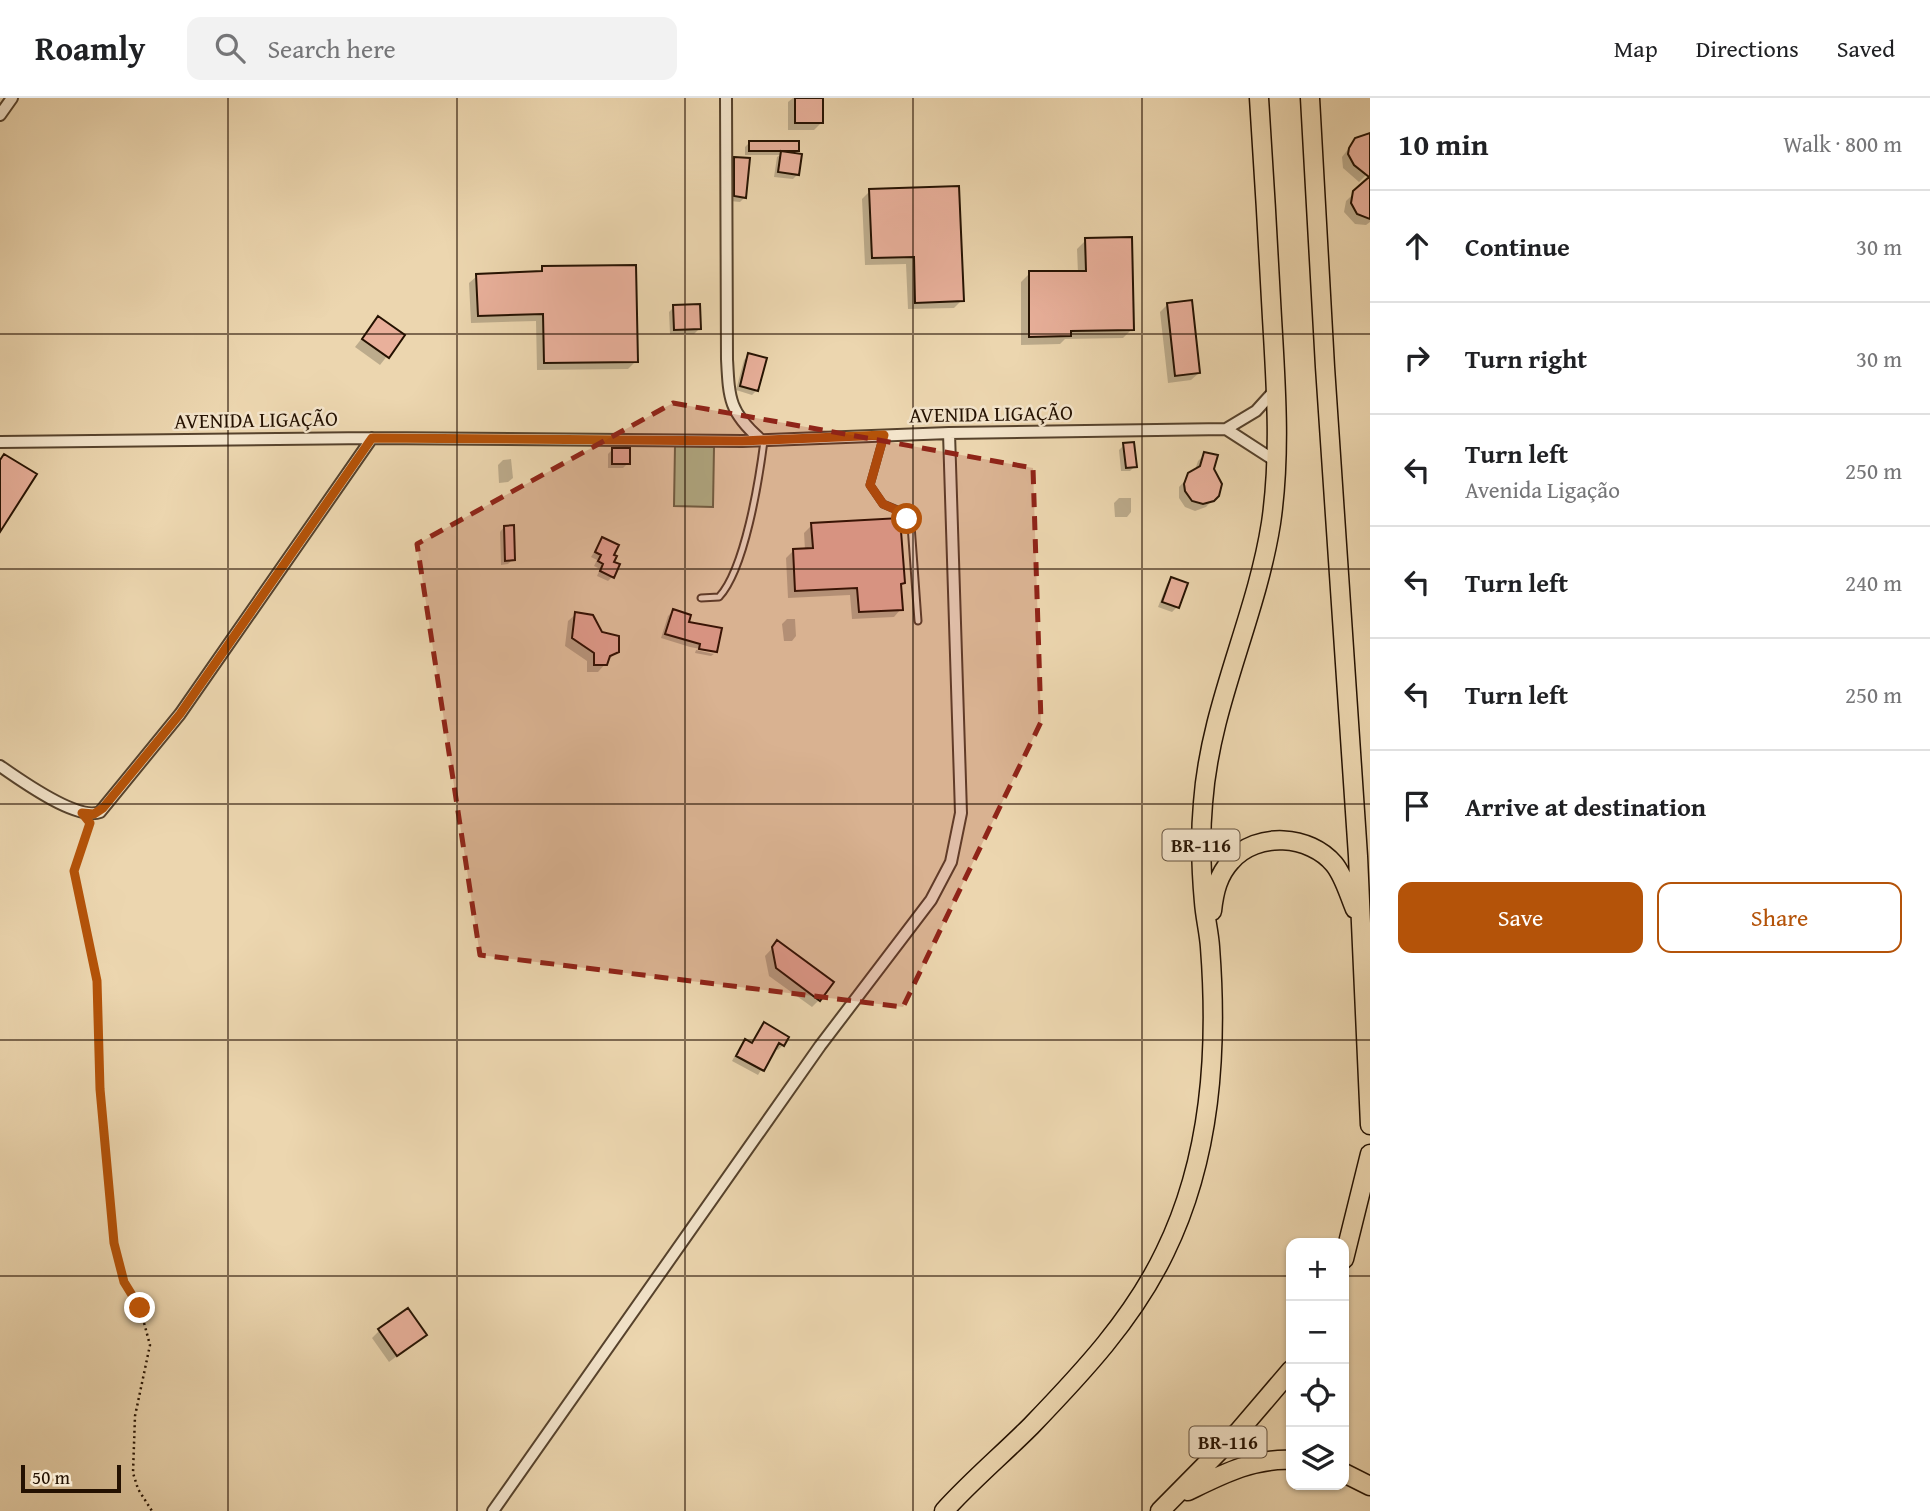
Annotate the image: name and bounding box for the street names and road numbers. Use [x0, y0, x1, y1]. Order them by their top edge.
street label: AVENIDA LIGAÇÃO [909, 397, 1073, 430]
street label: AVENIDA LIGAÇÃO [174, 403, 338, 436]
road number: BR-116 [1162, 830, 1240, 860]
road number: BR-116 [1190, 1426, 1266, 1458]

